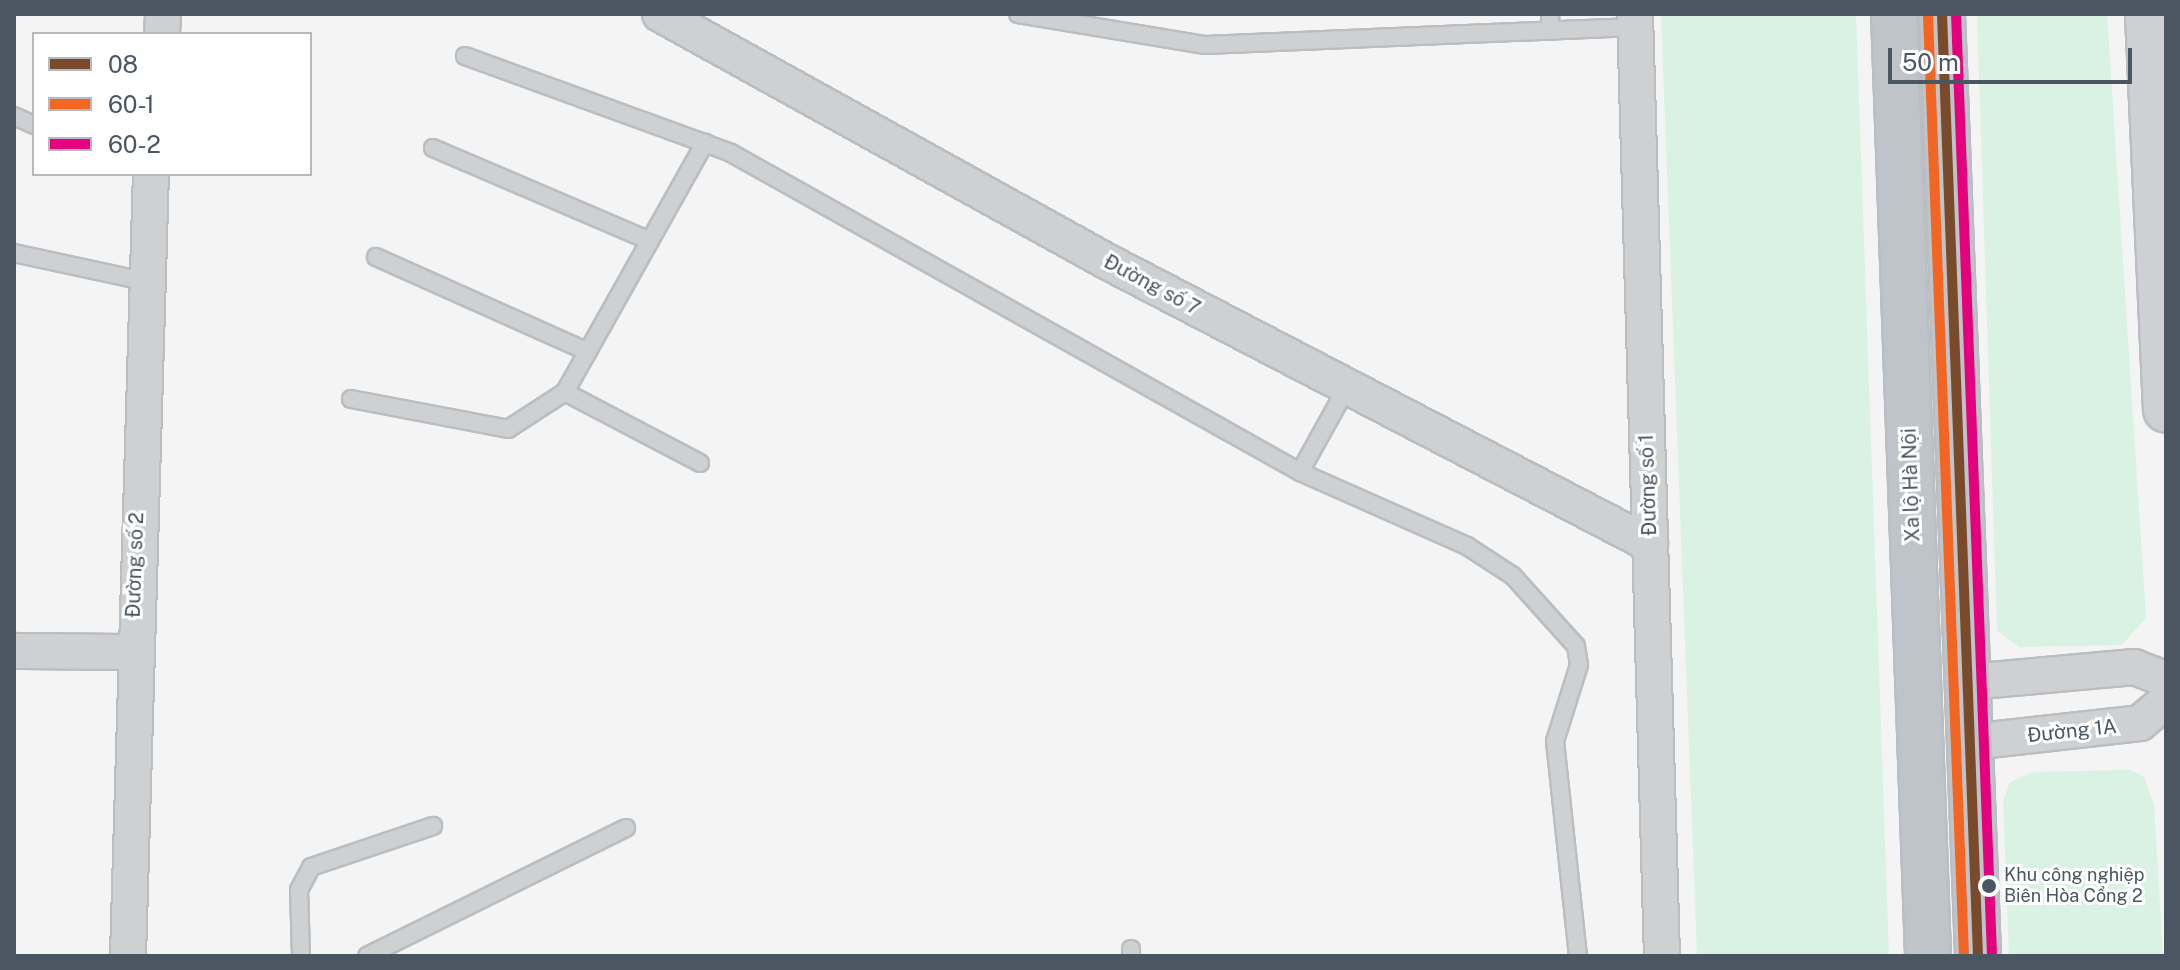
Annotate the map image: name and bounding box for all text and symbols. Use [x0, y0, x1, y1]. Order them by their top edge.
legend [32, 32, 312, 176]
scale bar [1892, 32, 2136, 82]
text: 50 m [1902, 48, 1959, 76]
text: 08 [108, 50, 138, 78]
text: 60-1 [108, 90, 154, 118]
text: 60-2 [108, 130, 161, 158]
street label: Đường số 7 [1100, 250, 1204, 320]
street label: Xa lộ Hà Nội [1897, 428, 1925, 542]
street label: Đường số 1 [1634, 434, 1662, 536]
street label: Đường số 2 [121, 512, 149, 618]
street label: Đường 1A [2026, 714, 2118, 748]
place label: Khu công nghiệp Biên Hòa Cổng 2 [2004, 865, 2145, 908]
marker: Khu công nghiệp Biên Hòa Cổng 2 [1981, 878, 1997, 894]

